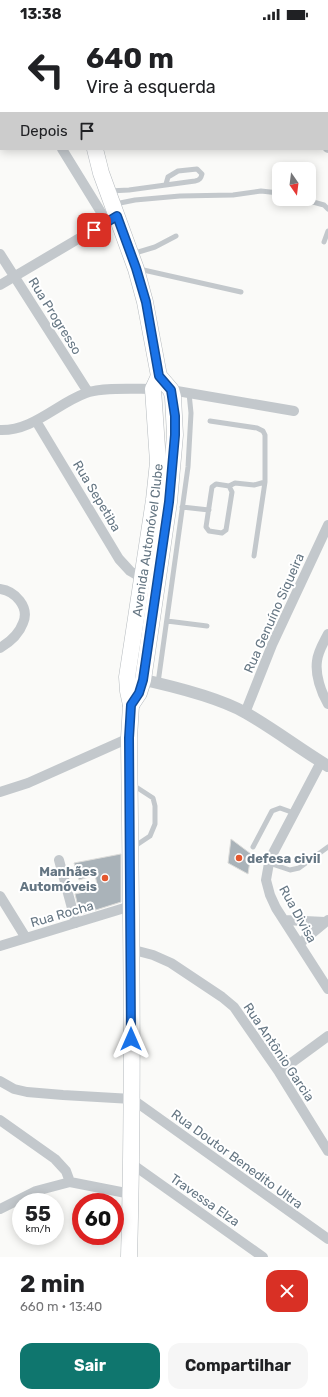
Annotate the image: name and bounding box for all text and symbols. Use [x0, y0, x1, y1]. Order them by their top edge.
text: 13:38 [20, 5, 62, 23]
text: 640 m [86, 42, 174, 75]
icon: left [20, 44, 72, 96]
text: Vire à esquerda [86, 76, 216, 98]
icon: arrive [76, 120, 98, 142]
text: Depois [20, 122, 68, 140]
north arrow [272, 162, 316, 206]
map controls [272, 162, 316, 206]
pin [77, 213, 111, 247]
icon: arrive [83, 219, 105, 241]
street label: Rua Progresso [24, 275, 85, 358]
street label: Rua Sepetiba [70, 458, 124, 534]
street label: Avenida Automóvel Clube [129, 463, 165, 618]
street label: Rua Genuíno Siqueira [241, 551, 307, 675]
place label: defesa civil [247, 851, 320, 866]
marker: defesa civil [234, 853, 244, 863]
place label: Manhães Automóveis [20, 864, 97, 894]
marker: Manhães Automóveis [100, 873, 110, 883]
street label: Rua Divisa [276, 883, 320, 945]
street label: Rua Rocha [29, 898, 95, 930]
street label: Rua Antônio Garcia [241, 1000, 317, 1104]
position arrow [110, 1018, 152, 1060]
street label: Rua Doutor Benedito Ultra [169, 1106, 305, 1212]
street label: Travessa Elza [168, 1171, 242, 1229]
speed limit sign: 60 [72, 1193, 124, 1245]
text: 55 [25, 1202, 51, 1226]
text: km/h [26, 1223, 50, 1235]
text: 2 min [20, 1270, 85, 1298]
button: close [266, 1270, 308, 1312]
text: 660 m · 13:40 [20, 1299, 102, 1314]
button: Sair [20, 1343, 160, 1389]
button: Compartilhar [168, 1343, 308, 1389]

